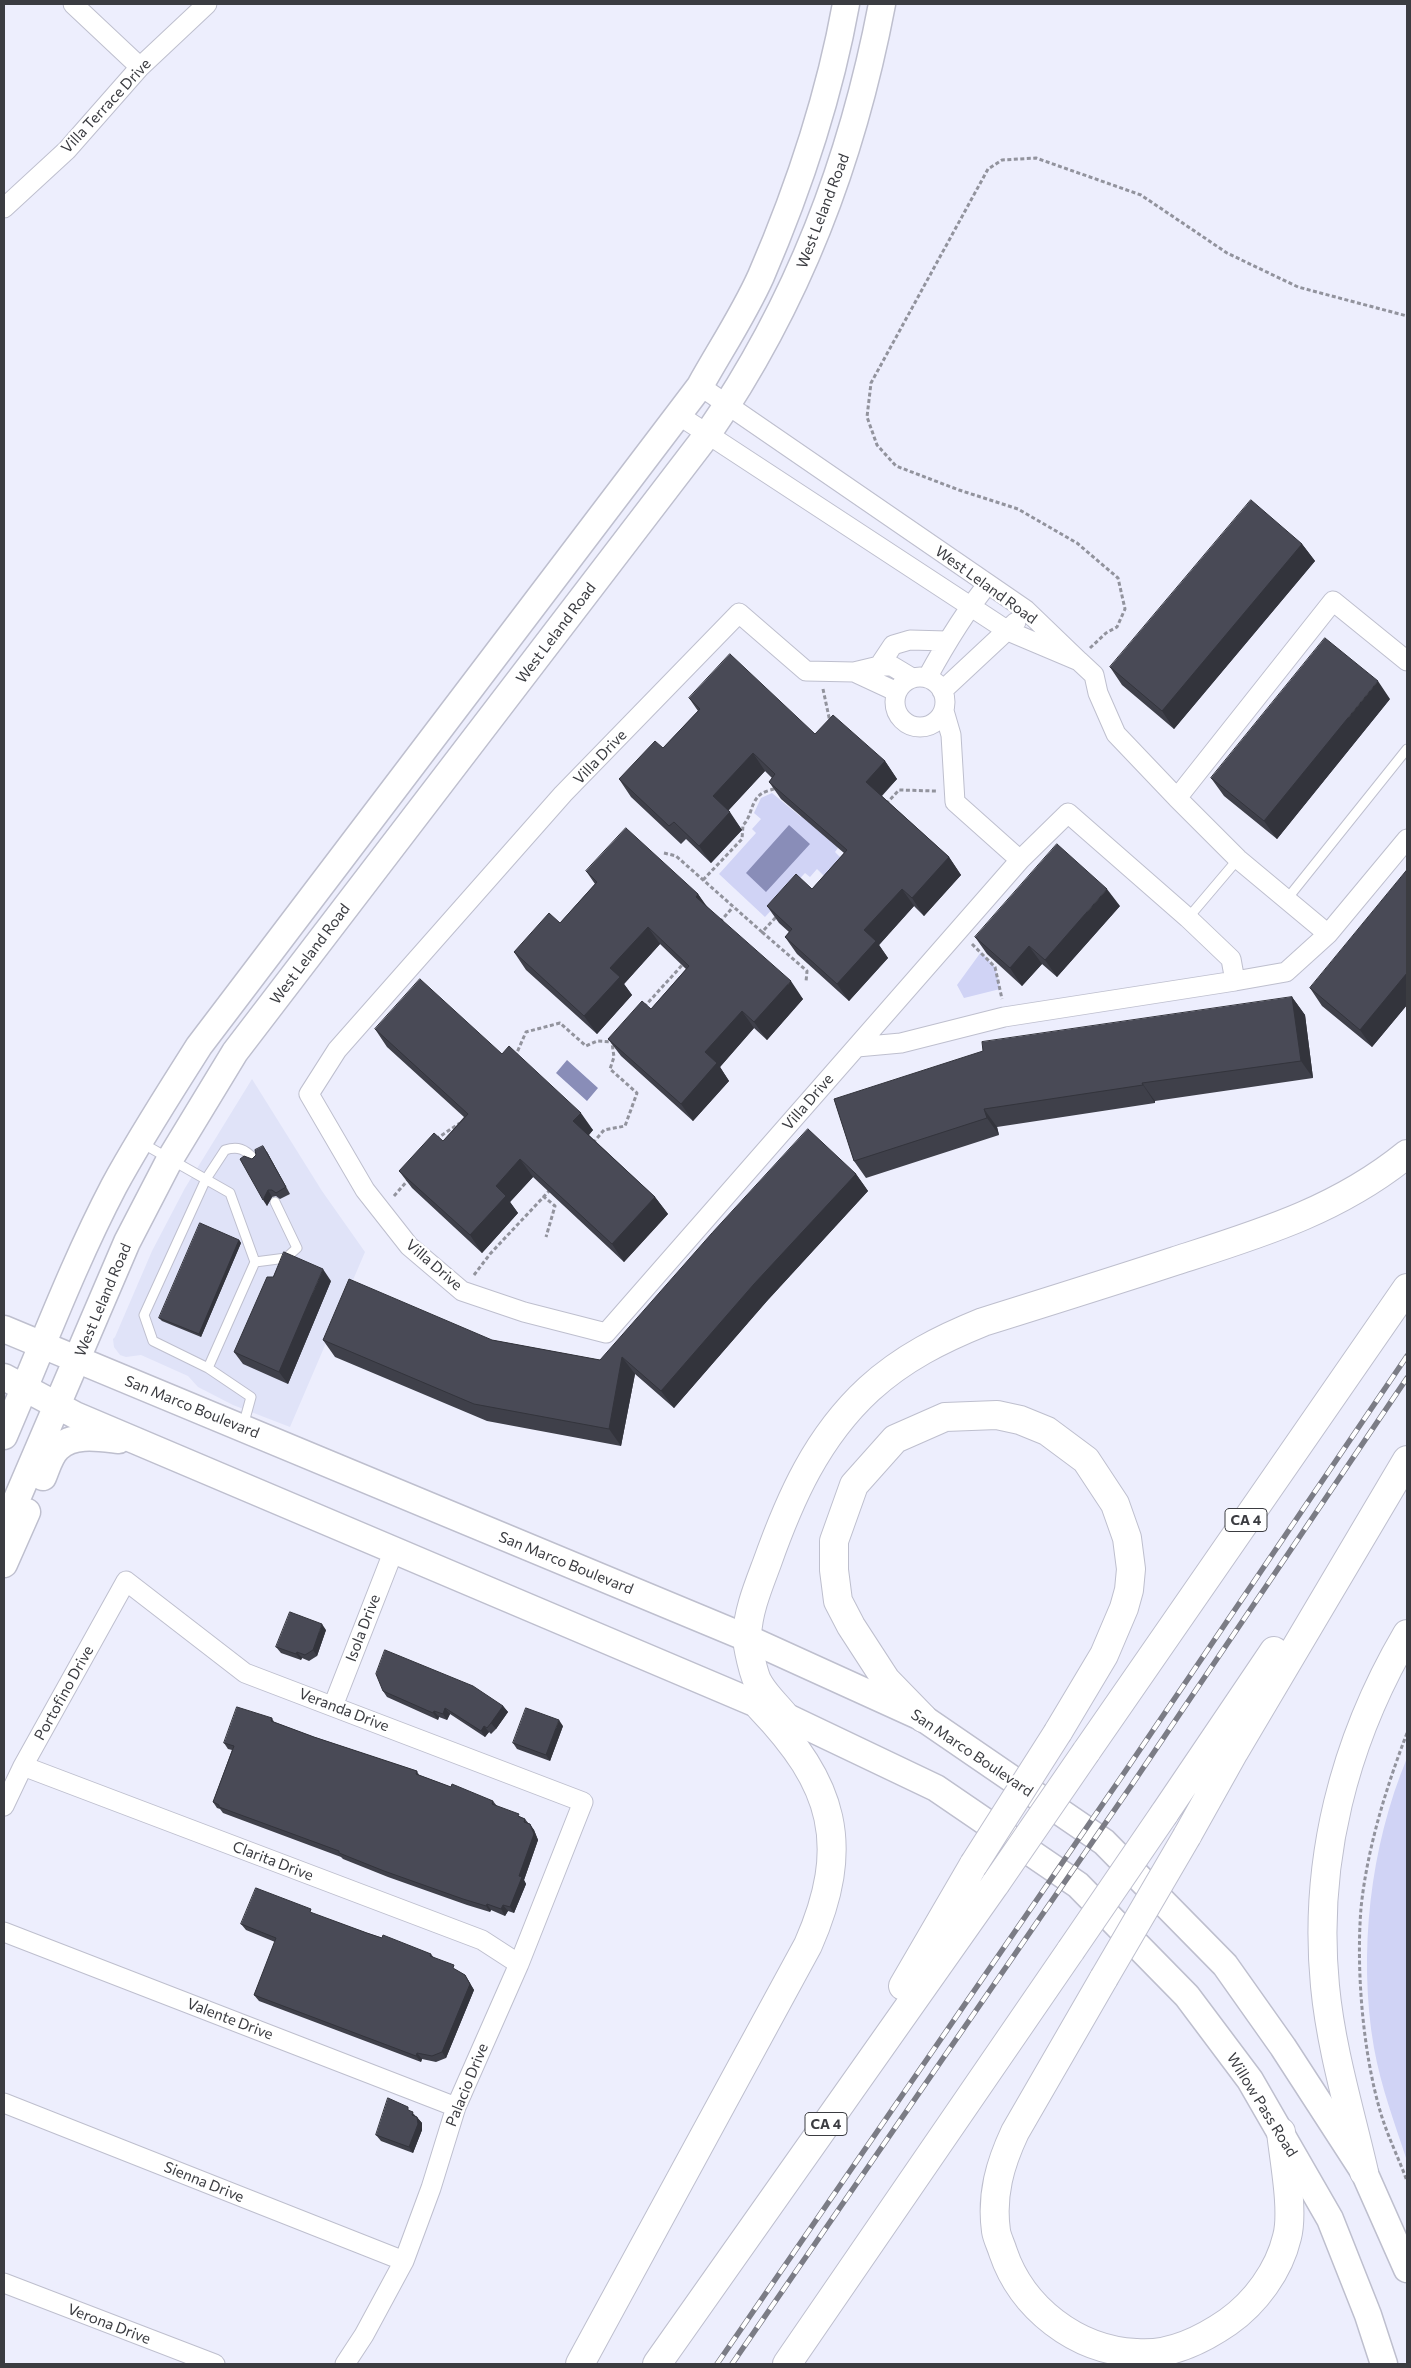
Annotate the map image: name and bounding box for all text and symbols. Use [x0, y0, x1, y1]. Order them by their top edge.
street label: Villa Terrace Drive [57, 55, 155, 157]
street label: West Leland Road [793, 151, 853, 271]
street label: West Leland Road [932, 542, 1040, 628]
street label: West Leland Road [512, 579, 600, 687]
street label: Villa Drive [570, 726, 630, 788]
street label: West Leland Road [266, 900, 354, 1008]
street label: Villa Drive [779, 1070, 837, 1134]
street label: Villa Drive [402, 1236, 466, 1294]
street label: West Leland Road [71, 1241, 135, 1359]
street label: San Marco Boulevard [122, 1372, 262, 1442]
road number: CA 4 [1225, 1508, 1267, 1532]
street label: San Marco Boulevard [496, 1528, 636, 1598]
street label: Isola Drive [342, 1592, 384, 1664]
street label: Portofino Drive [31, 1643, 97, 1743]
street label: Veranda Drive [296, 1685, 392, 1735]
street label: San Marco Boulevard [907, 1705, 1037, 1801]
street label: Clarita Drive [230, 1837, 316, 1885]
street label: Valente Drive [184, 1994, 276, 2044]
street label: Palacio Drive [442, 2041, 492, 2129]
street label: Willow Pass Road [1223, 2050, 1301, 2160]
road number: CA 4 [805, 2112, 847, 2136]
street label: Sienna Drive [161, 2158, 247, 2206]
street label: Verona Drive [65, 2300, 153, 2348]

